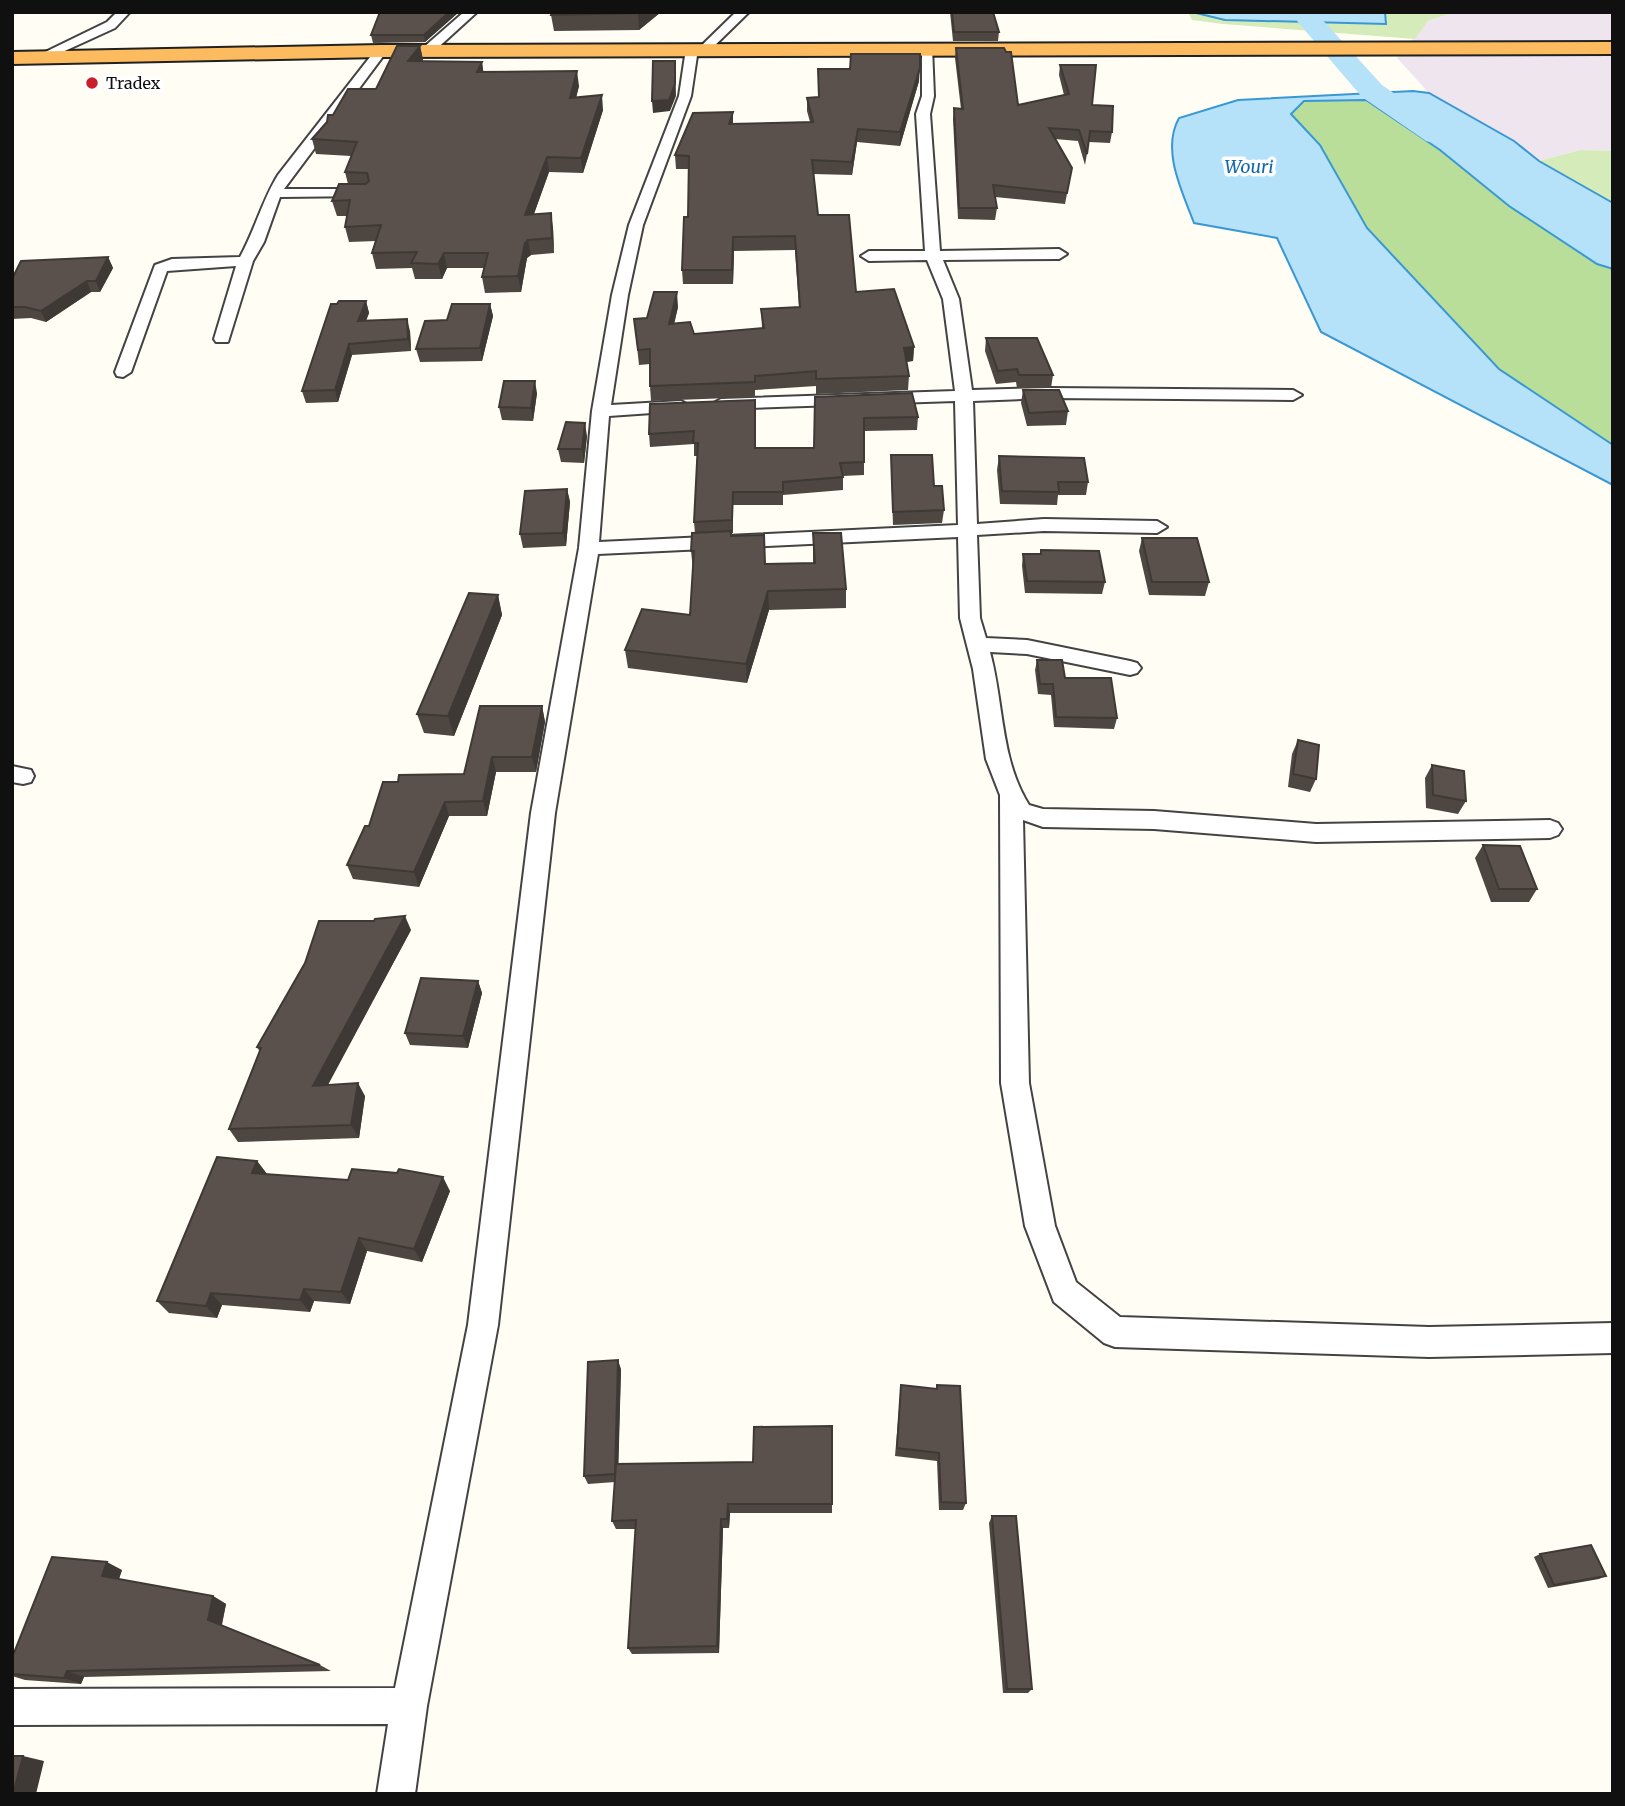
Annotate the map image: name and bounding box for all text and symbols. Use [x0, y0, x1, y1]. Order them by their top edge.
place label: Tradex [106, 73, 161, 93]
marker: Tradex [84, 75, 100, 91]
water label: Wouri [1224, 155, 1274, 178]

